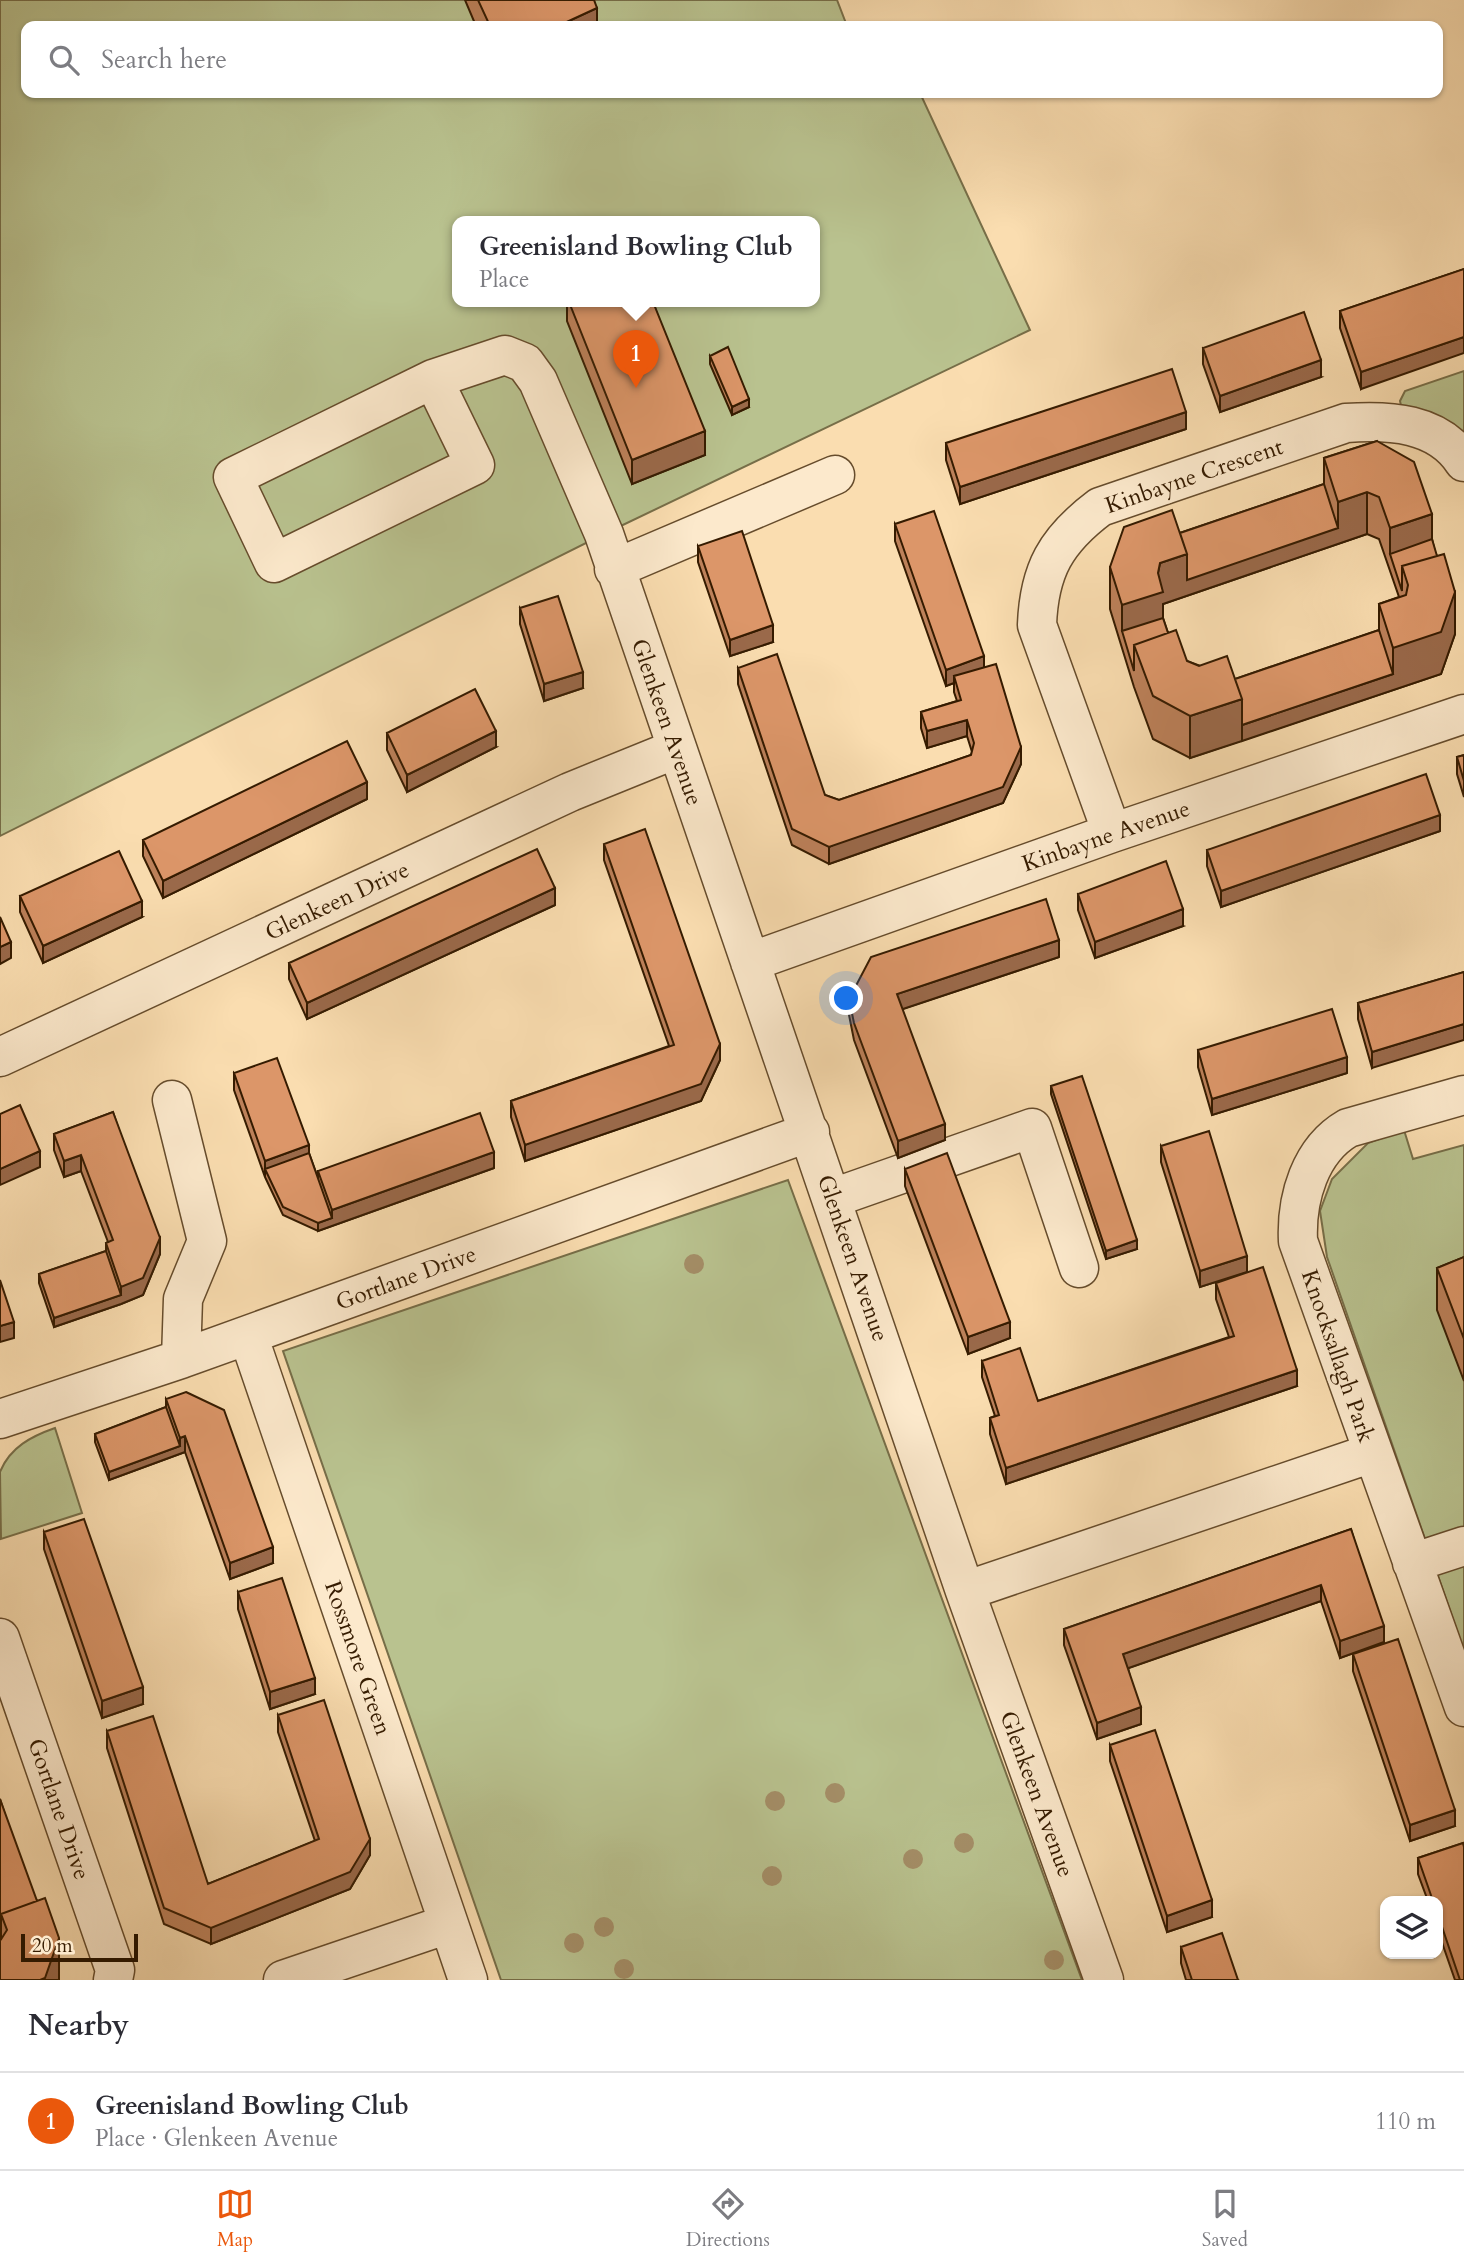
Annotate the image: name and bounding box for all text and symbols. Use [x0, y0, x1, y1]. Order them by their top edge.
search box [21, 21, 1443, 98]
icon: search [45, 41, 83, 79]
text: Search here [101, 42, 227, 77]
popup [452, 216, 820, 307]
text: Greenisland Bowling Club [479, 229, 793, 264]
text: Place [479, 264, 529, 295]
pin: 1 [613, 330, 659, 388]
street label: Kinbayne Crescent [1101, 431, 1287, 521]
street label: Glenkeen Avenue [624, 634, 710, 810]
street label: Kinbayne Avenue [1018, 793, 1194, 879]
street label: Glenkeen Drive [260, 854, 414, 948]
your location [829, 981, 863, 1015]
street label: Glenkeen Avenue [810, 1170, 896, 1346]
street label: Gortlane Drive [331, 1238, 481, 1318]
street label: Knocksallagh Park [1294, 1266, 1382, 1447]
street label: Rossmore Green [317, 1577, 399, 1739]
street label: Glenkeen Avenue [993, 1707, 1081, 1881]
street label: Gortlane Drive [20, 1734, 98, 1884]
map controls [1380, 1896, 1443, 1959]
button: layers [1380, 1896, 1443, 1959]
scale bar [21, 1931, 138, 1963]
text: 20 m [32, 1933, 73, 1959]
text: Nearby [28, 2005, 129, 2046]
text: Greenisland Bowling Club [95, 2088, 409, 2123]
text: 1 [45, 2106, 57, 2137]
text: 110 m [1375, 2106, 1436, 2137]
text: Place · Glenkeen Avenue [95, 2123, 338, 2154]
tab: Map [216, 2185, 254, 2253]
tab: Directions [686, 2185, 770, 2253]
tab: Saved [1202, 2185, 1248, 2253]

